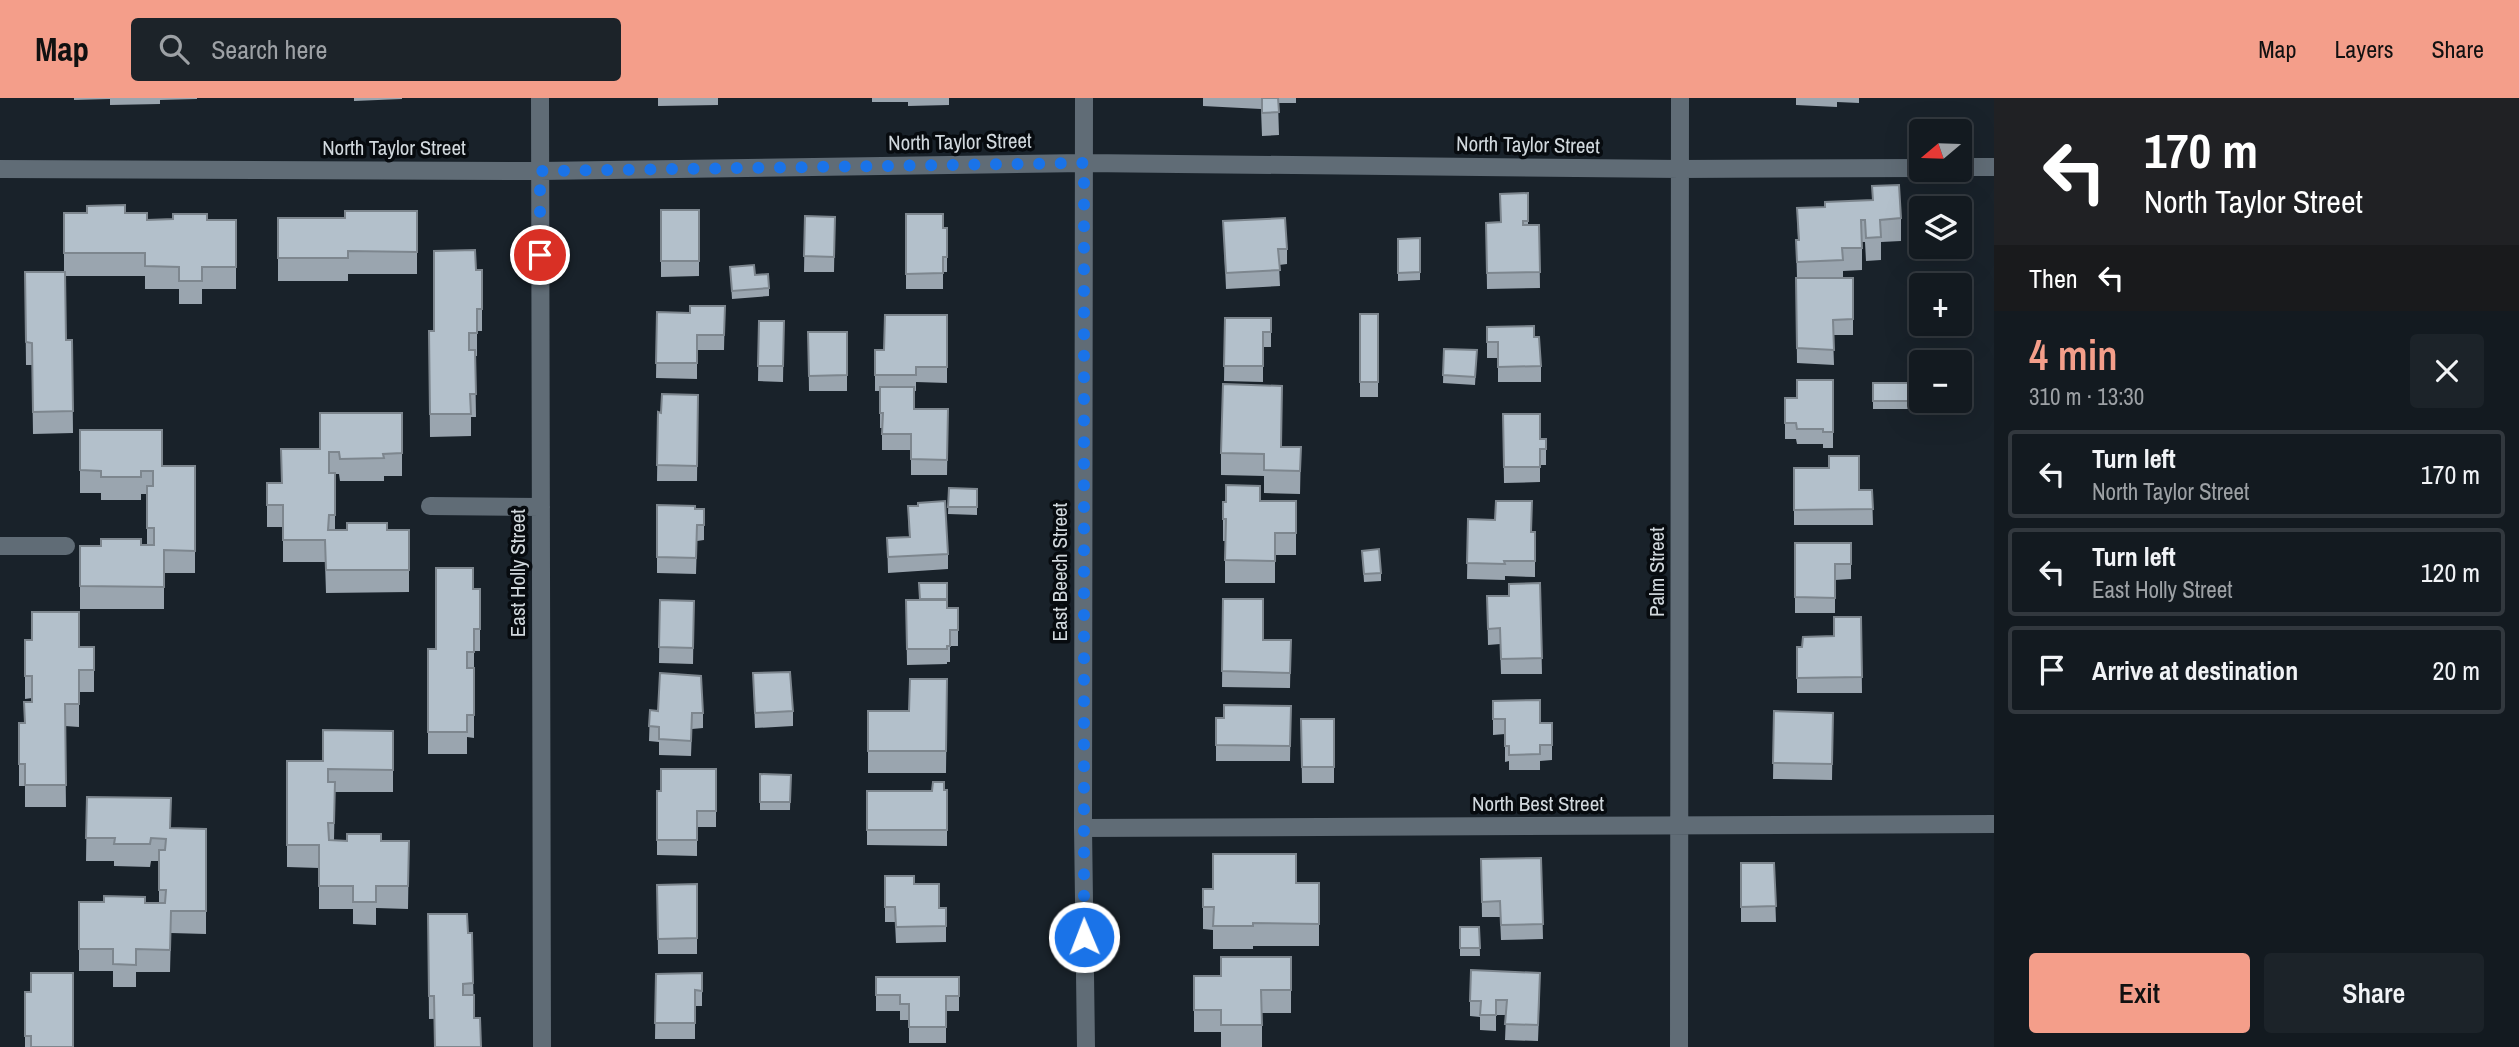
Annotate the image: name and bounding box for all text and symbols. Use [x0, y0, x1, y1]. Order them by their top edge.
search box [131, 18, 621, 81]
text: Map [35, 27, 89, 71]
icon: search [155, 30, 193, 68]
text: Search here [211, 32, 327, 67]
text: Map [2258, 33, 2296, 65]
text: Layers [2334, 33, 2393, 65]
text: Share [2431, 33, 2484, 65]
text: 170 m [2144, 117, 2258, 183]
north arrow [1909, 119, 1972, 182]
map controls [1909, 119, 1972, 413]
street label: North Taylor Street [888, 126, 1032, 157]
icon: left [2029, 126, 2120, 217]
street label: North Taylor Street [1456, 129, 1600, 160]
street label: North Taylor Street [322, 133, 466, 162]
text: North Taylor Street [2144, 180, 2363, 223]
button: layers [1909, 196, 1972, 259]
pin [510, 225, 570, 285]
icon: arrive [521, 236, 559, 274]
icon: left [2092, 259, 2130, 297]
text: Then [2029, 261, 2078, 296]
button: + [1909, 273, 1972, 336]
text: 4 min [2029, 327, 2118, 383]
button: close [2410, 334, 2484, 408]
button: − [1909, 350, 1972, 413]
text: 310 m · 13:30 [2029, 381, 2144, 412]
text: Turn left [2092, 441, 2176, 476]
icon: left [2033, 455, 2071, 493]
text: 170 m [2421, 457, 2480, 492]
text: North Taylor Street [2092, 476, 2249, 507]
street label: East Beech Street [1045, 502, 1074, 641]
street label: East Holly Street [503, 509, 532, 637]
street label: Palm Street [1642, 527, 1671, 617]
text: Turn left [2092, 539, 2176, 574]
icon: left [2033, 553, 2071, 591]
text: 120 m [2421, 555, 2480, 590]
text: East Holly Street [2092, 574, 2232, 605]
icon: arrive [2033, 651, 2071, 689]
text: Arrive at destination [2092, 653, 2298, 688]
text: 20 m [2433, 653, 2480, 688]
street label: North Best Street [1472, 789, 1604, 818]
position arrow [1047, 900, 1121, 974]
button: Exit [2029, 953, 2250, 1033]
button: Share [2264, 953, 2484, 1033]

